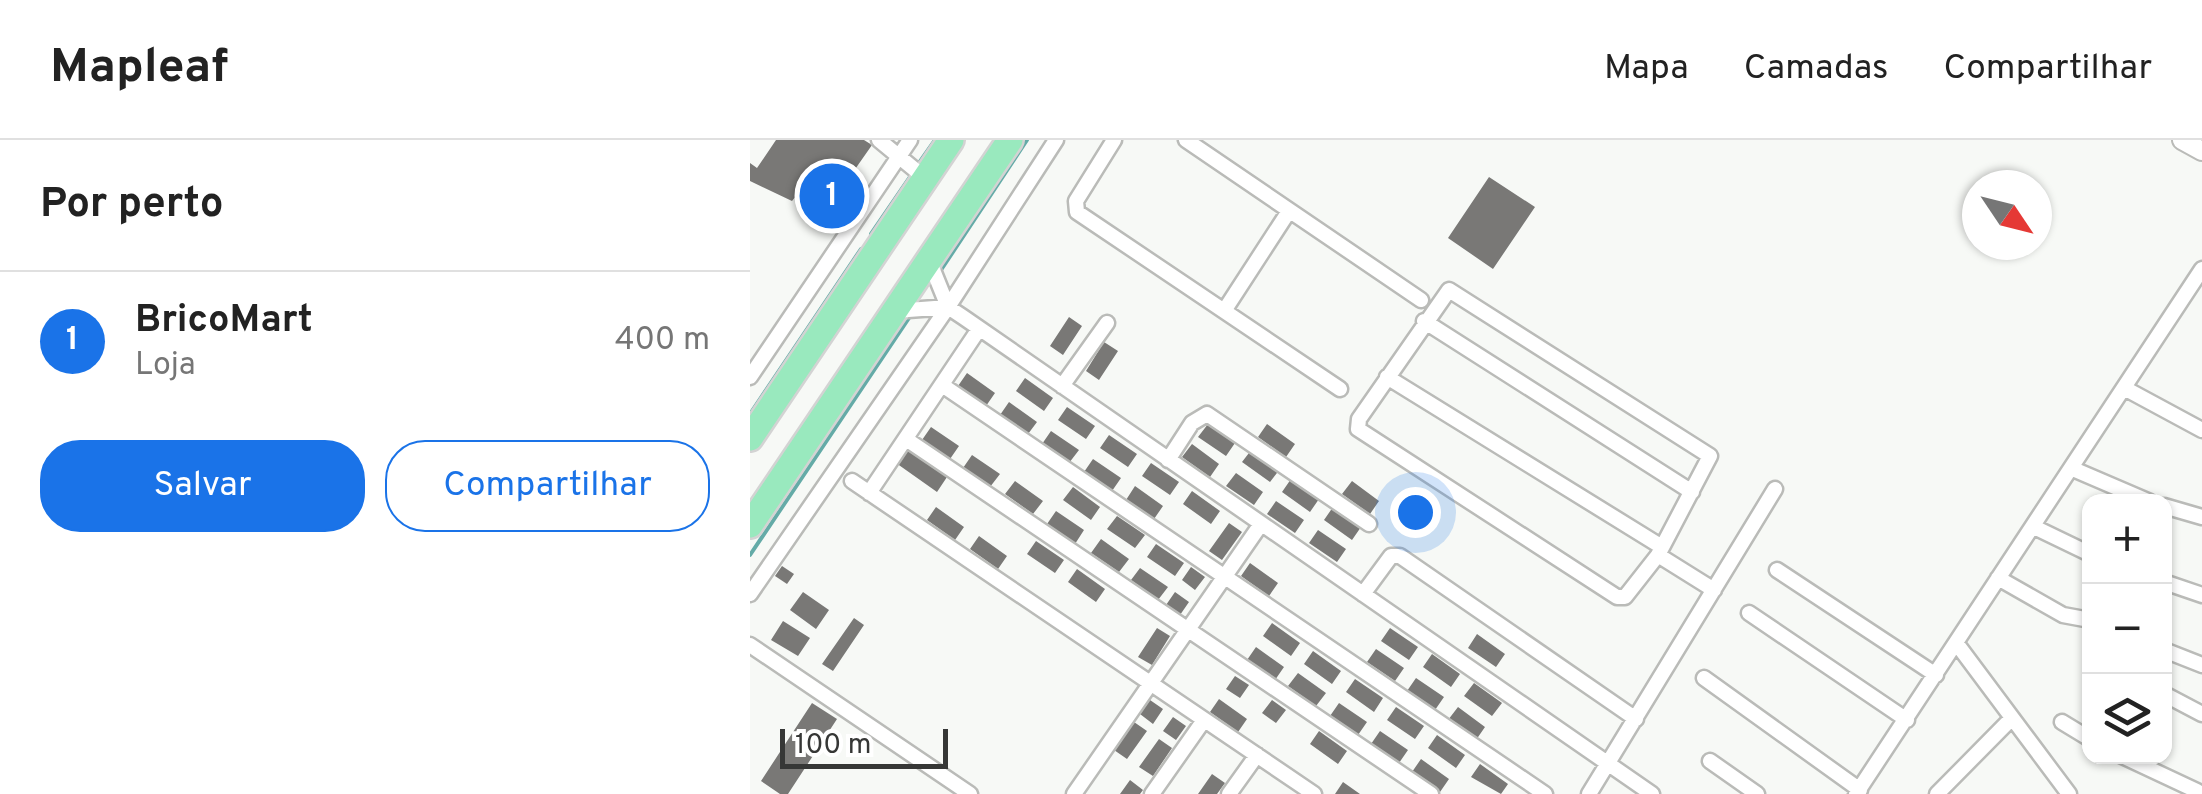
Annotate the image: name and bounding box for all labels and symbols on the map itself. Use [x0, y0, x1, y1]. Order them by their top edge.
pin: 1 [799, 158, 864, 234]
north arrow [1962, 170, 2052, 260]
your location [1390, 487, 1441, 538]
scale bar [780, 724, 948, 768]

